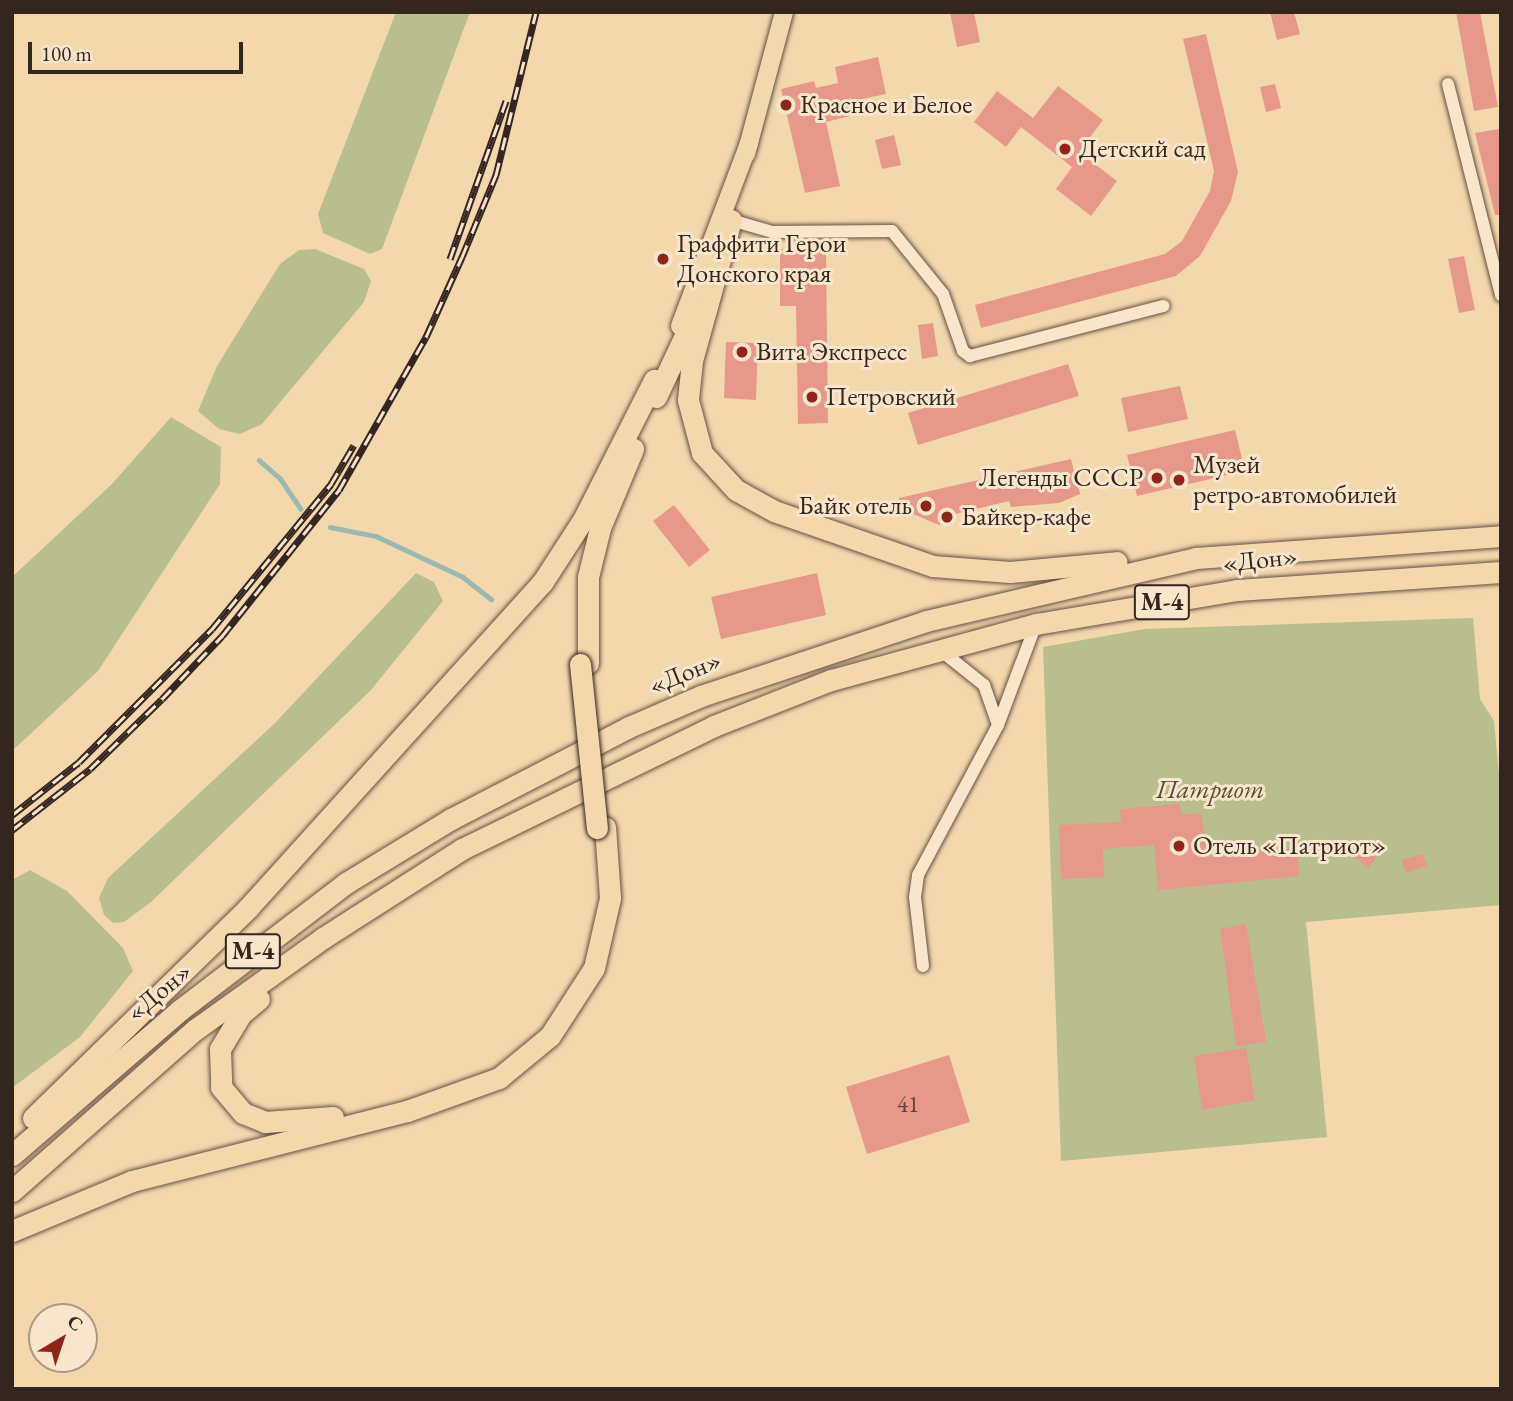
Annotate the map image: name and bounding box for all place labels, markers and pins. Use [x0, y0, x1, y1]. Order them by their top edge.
place label: Красное и Белое [800, 89, 972, 121]
marker: Красное и Белое [778, 97, 794, 113]
place label: Детский сад [1079, 133, 1206, 165]
marker: Детский сад [1057, 141, 1073, 157]
place label: Граффити Герои Донского края [677, 228, 846, 290]
marker: Граффити Герои Донского края [655, 251, 671, 267]
place label: Вита Экспресс [756, 336, 907, 368]
marker: Вита Экспресс [734, 344, 750, 360]
place label: Петровский [826, 381, 956, 413]
marker: Петровский [804, 389, 820, 405]
place label: Музей ретро-автомобилей [1193, 449, 1397, 510]
place label: Легенды СССР [979, 462, 1143, 494]
marker: Легенды СССР [1149, 470, 1165, 486]
marker: Музей ретро-автомобилей [1171, 472, 1187, 488]
place label: Байк отель [798, 490, 912, 522]
marker: Байк отель [918, 498, 934, 514]
place label: Байкер-кафе [961, 501, 1091, 533]
marker: Байкер-кафе [939, 509, 955, 525]
place label: Отель «Патриот» [1193, 830, 1386, 862]
marker: Отель «Патриот» [1171, 838, 1187, 854]

